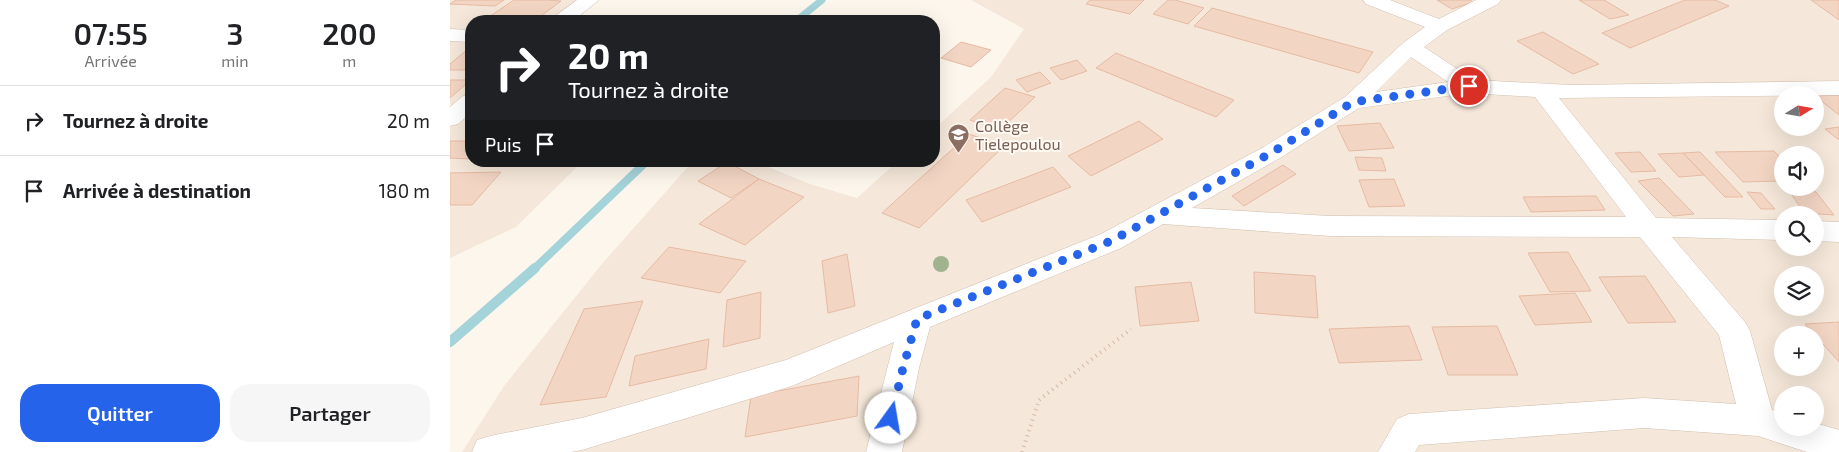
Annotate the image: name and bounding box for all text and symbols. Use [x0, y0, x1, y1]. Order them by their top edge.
text: 07:55 [74, 15, 148, 51]
text: 3 [227, 15, 243, 51]
text: 200 [322, 15, 376, 51]
text: 20 m [568, 34, 649, 76]
icon: right [485, 35, 550, 100]
text: Arrivée [85, 51, 137, 70]
text: min [221, 51, 249, 70]
text: m [342, 51, 356, 70]
pin [1448, 65, 1490, 107]
icon: arrive [1455, 72, 1483, 100]
text: Tournez à droite [568, 76, 729, 102]
north arrow [1774, 86, 1824, 136]
map controls [1774, 86, 1824, 436]
icon: right [20, 107, 48, 135]
text: Tournez à droite [63, 109, 209, 132]
text: 20 m [387, 109, 430, 132]
place label: Collège Tielepoulou [975, 116, 1061, 153]
school or university icon: Collège Tielepoulou [947, 122, 971, 153]
icon: arrive [531, 130, 559, 158]
text: Puis [485, 133, 521, 156]
button: sound [1774, 146, 1824, 196]
icon: arrive [20, 177, 48, 205]
text: Arrivée à destination [63, 179, 251, 202]
text: 180 m [379, 179, 430, 202]
button: search [1774, 206, 1824, 256]
button: layers [1774, 266, 1824, 316]
button: + [1774, 326, 1824, 376]
button: Quitter [20, 384, 220, 442]
button: Partager [230, 384, 430, 442]
button: − [1774, 386, 1824, 436]
position arrow [864, 391, 916, 443]

